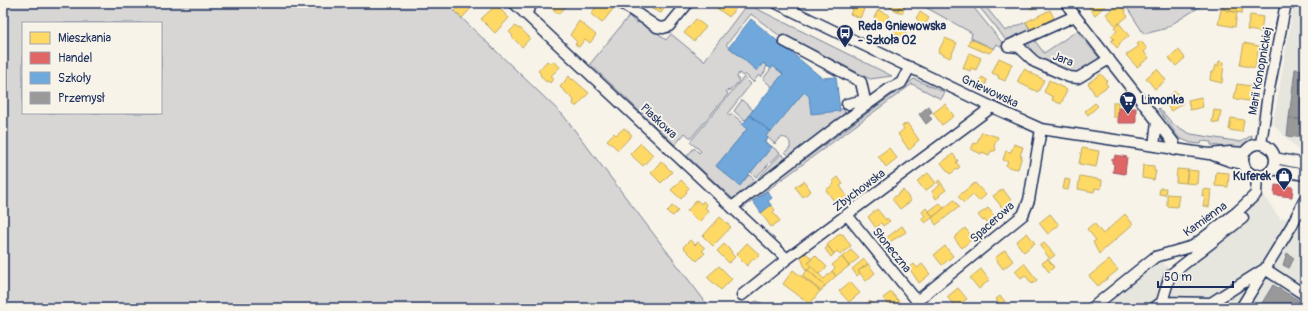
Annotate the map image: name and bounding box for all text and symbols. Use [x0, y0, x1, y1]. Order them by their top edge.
place label: Reda Gniewowska - Szkoła 02 [858, 19, 947, 48]
legend [22, 22, 162, 114]
bus stop icon: Reda Gniewowska - Szkoła 02 [835, 23, 855, 48]
street label: Marii Konopnickiej [1245, 26, 1276, 116]
text: Mieszkania [58, 31, 111, 46]
street label: Jara [1050, 49, 1076, 70]
text: Handel [58, 51, 93, 66]
text: Szkoły [58, 71, 91, 86]
street label: Gniewowska [959, 72, 1021, 111]
supermarket icon: Limonka [1118, 90, 1138, 115]
text: Przemysł [58, 91, 106, 106]
place label: Limonka [1141, 93, 1184, 108]
street label: Piaskowa [637, 101, 680, 142]
street label: Zbychowska [830, 166, 889, 215]
shop icon: Kuferek [1274, 166, 1294, 191]
place label: Kuferek [1233, 169, 1272, 184]
street label: Spacerowa [967, 198, 1018, 246]
street label: Kamienna [1180, 198, 1230, 240]
street label: Słoneczna [869, 225, 915, 276]
scale bar [1158, 263, 1233, 289]
text: 50 m [1164, 270, 1192, 285]

